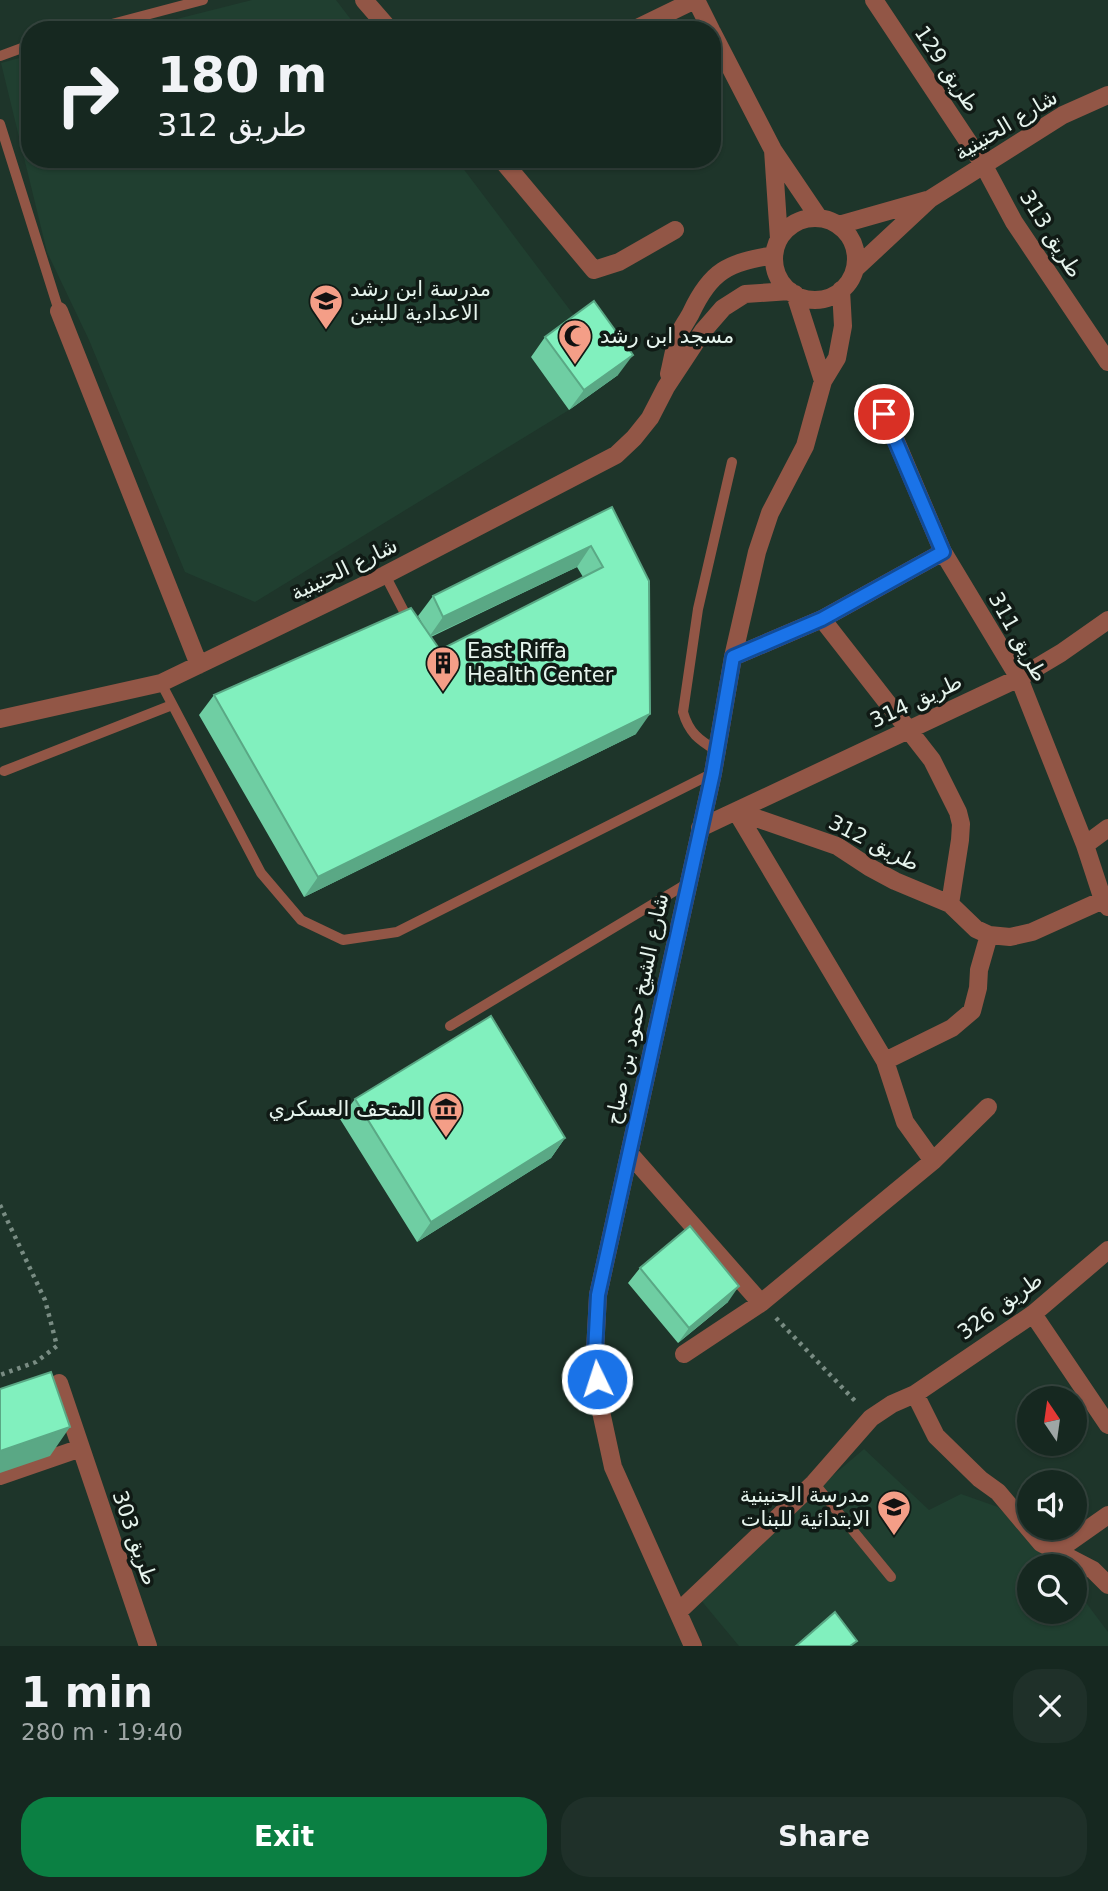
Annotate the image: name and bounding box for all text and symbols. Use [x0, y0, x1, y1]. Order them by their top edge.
street label: طريق 129 [910, 21, 984, 117]
text: 180 m [157, 47, 327, 104]
icon: right [42, 49, 133, 140]
street label: شارع الحنينية [950, 85, 1062, 165]
text: طريق 312 [157, 106, 307, 144]
street label: طريق 313 [1015, 186, 1087, 282]
place label: مدرسة ابن رشد الاعدادية للبنين [350, 277, 491, 325]
school or university icon: مدرسة ابن رشد الاعدادية للبنين [307, 282, 345, 331]
mosque icon: مسجد ابن رشد [556, 317, 594, 366]
place label: مسجد ابن رشد [600, 324, 734, 348]
pin [854, 384, 914, 444]
icon: arrive [865, 395, 903, 433]
street label: شارع الحنينية [287, 533, 401, 605]
street label: طريق 311 [984, 588, 1052, 686]
place label: East Riffa Health Center [467, 639, 614, 687]
building icon: East Riffa Health Center [424, 644, 462, 693]
street label: طريق 314 [866, 669, 966, 733]
street label: طريق 312 [825, 810, 923, 876]
street label: شارع الشيخ حمود بن صباح [601, 891, 673, 1127]
museum icon: المتحف العسكري [427, 1090, 465, 1139]
place label: المتحف العسكري [269, 1097, 422, 1121]
street label: طريق 326 [953, 1267, 1047, 1345]
position arrow [560, 1342, 634, 1416]
north arrow [1017, 1386, 1087, 1456]
map controls [1017, 1386, 1087, 1624]
button: sound [1017, 1470, 1087, 1540]
place label: مدرسة الحنينية الابتدائية للبنات [740, 1483, 870, 1531]
street label: طريق 303 [108, 1488, 162, 1588]
school or university icon: مدرسة الحنينية الابتدائية للبنات [875, 1488, 913, 1537]
button: search [1017, 1554, 1087, 1624]
text: 1 min [21, 1668, 153, 1717]
button: close [1013, 1669, 1087, 1743]
text: 280 m · 19:40 [21, 1719, 183, 1745]
button: Exit [21, 1797, 547, 1877]
button: Share [561, 1797, 1087, 1877]

